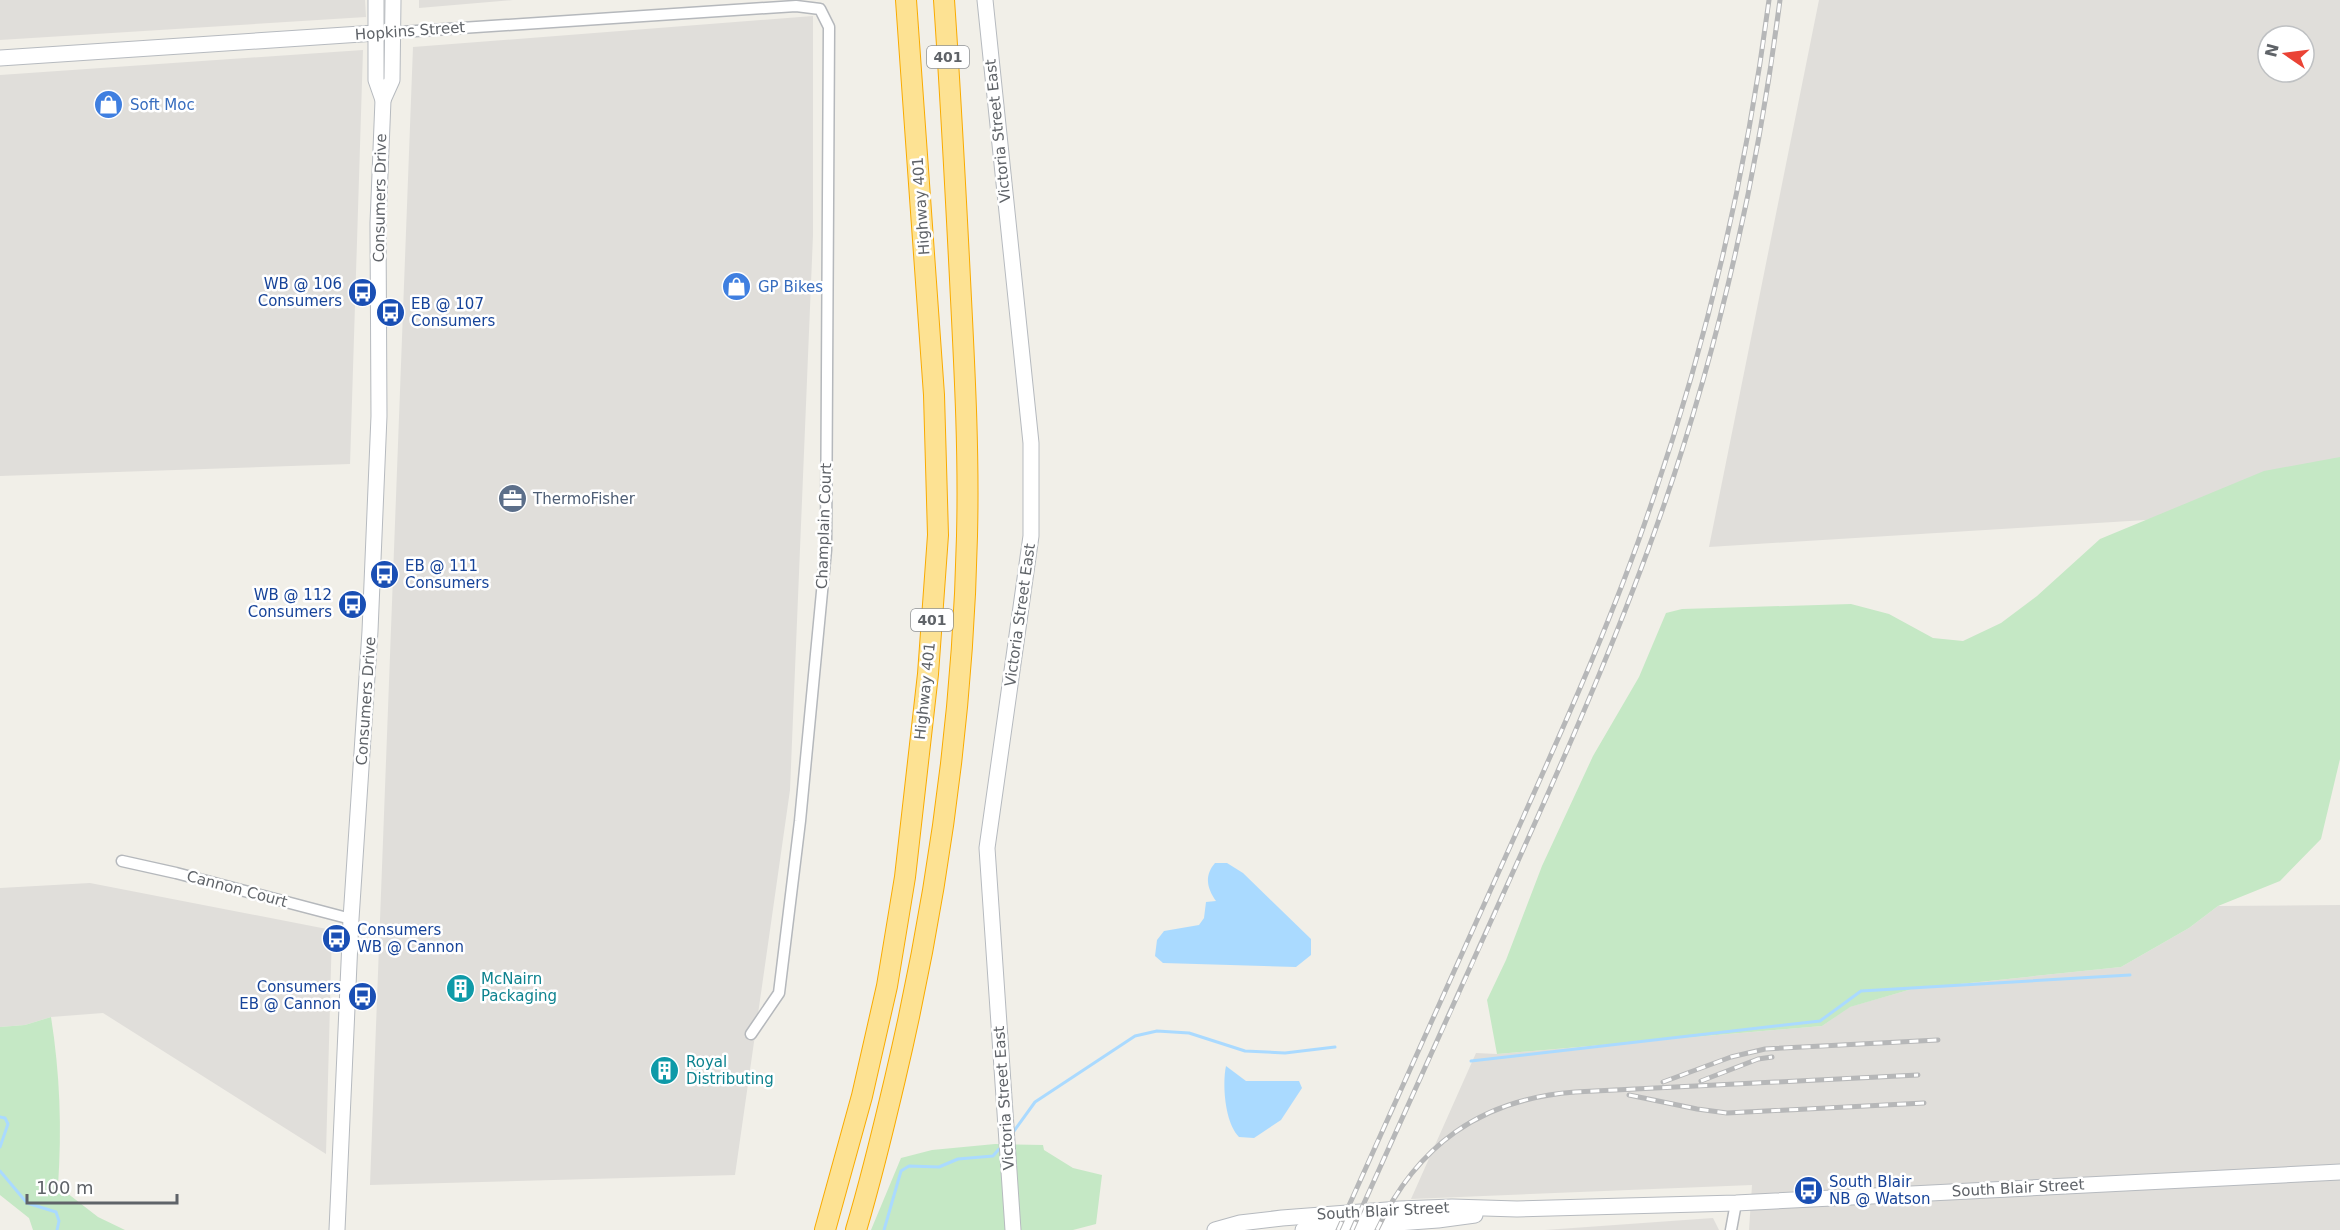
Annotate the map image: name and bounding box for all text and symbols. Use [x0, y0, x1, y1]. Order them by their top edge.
street label: Hopkins Street [354, 18, 466, 44]
north arrow [2256, 24, 2316, 84]
text: N [2261, 42, 2283, 59]
road number: 401 [927, 46, 969, 68]
street label: Victoria Street East [981, 58, 1014, 204]
shop icon: Soft Moc [93, 89, 125, 121]
place label: Soft Moc [130, 96, 195, 114]
street label: Consumers Drive [370, 133, 390, 263]
street label: Highway 401 [909, 156, 933, 256]
shop icon: GP Bikes [721, 271, 753, 303]
place label: WB @ 106 Consumers [258, 275, 342, 310]
bus stop icon: WB @ 106 Consumers [347, 277, 379, 309]
place label: GP Bikes [758, 278, 823, 296]
place label: EB @ 107 Consumers [411, 295, 495, 330]
bus stop icon: EB @ 107 Consumers [374, 297, 406, 329]
street label: Champlain Court [813, 462, 835, 589]
office icon: ThermoFisher [496, 483, 528, 515]
place label: ThermoFisher [532, 490, 636, 508]
street label: Victoria Street East [1001, 542, 1039, 688]
place label: EB @ 111 Consumers [405, 557, 489, 592]
bus stop icon: EB @ 111 Consumers [368, 559, 400, 591]
place label: WB @ 112 Consumers [248, 586, 332, 621]
bus stop icon: WB @ 112 Consumers [337, 588, 369, 620]
road number: 401 [911, 609, 953, 631]
street label: Consumers Drive [353, 636, 379, 766]
street label: Highway 401 [911, 641, 939, 741]
street label: Cannon Court [185, 867, 289, 911]
place label: Consumers WB @ Cannon [357, 921, 464, 956]
bus stop icon: Consumers WB @ Cannon [320, 923, 352, 955]
place label: McNairn Packaging [481, 970, 557, 1005]
building icon: McNairn Packaging [444, 972, 476, 1004]
place label: Consumers EB @ Cannon [239, 978, 341, 1013]
bus stop icon: Consumers EB @ Cannon [346, 980, 378, 1012]
street label: Victoria Street East [990, 1025, 1018, 1171]
place label: Royal Distributing [686, 1053, 774, 1088]
building icon: Royal Distributing [649, 1055, 681, 1087]
scale bar [27, 1167, 177, 1205]
place label: South Blair NB @ Watson [1829, 1173, 1931, 1208]
bus stop icon: South Blair NB @ Watson [1792, 1175, 1824, 1207]
street label: South Blair Street [1951, 1176, 2085, 1200]
text: 100 m [36, 1177, 94, 1198]
street label: South Blair Street [1316, 1199, 1450, 1223]

